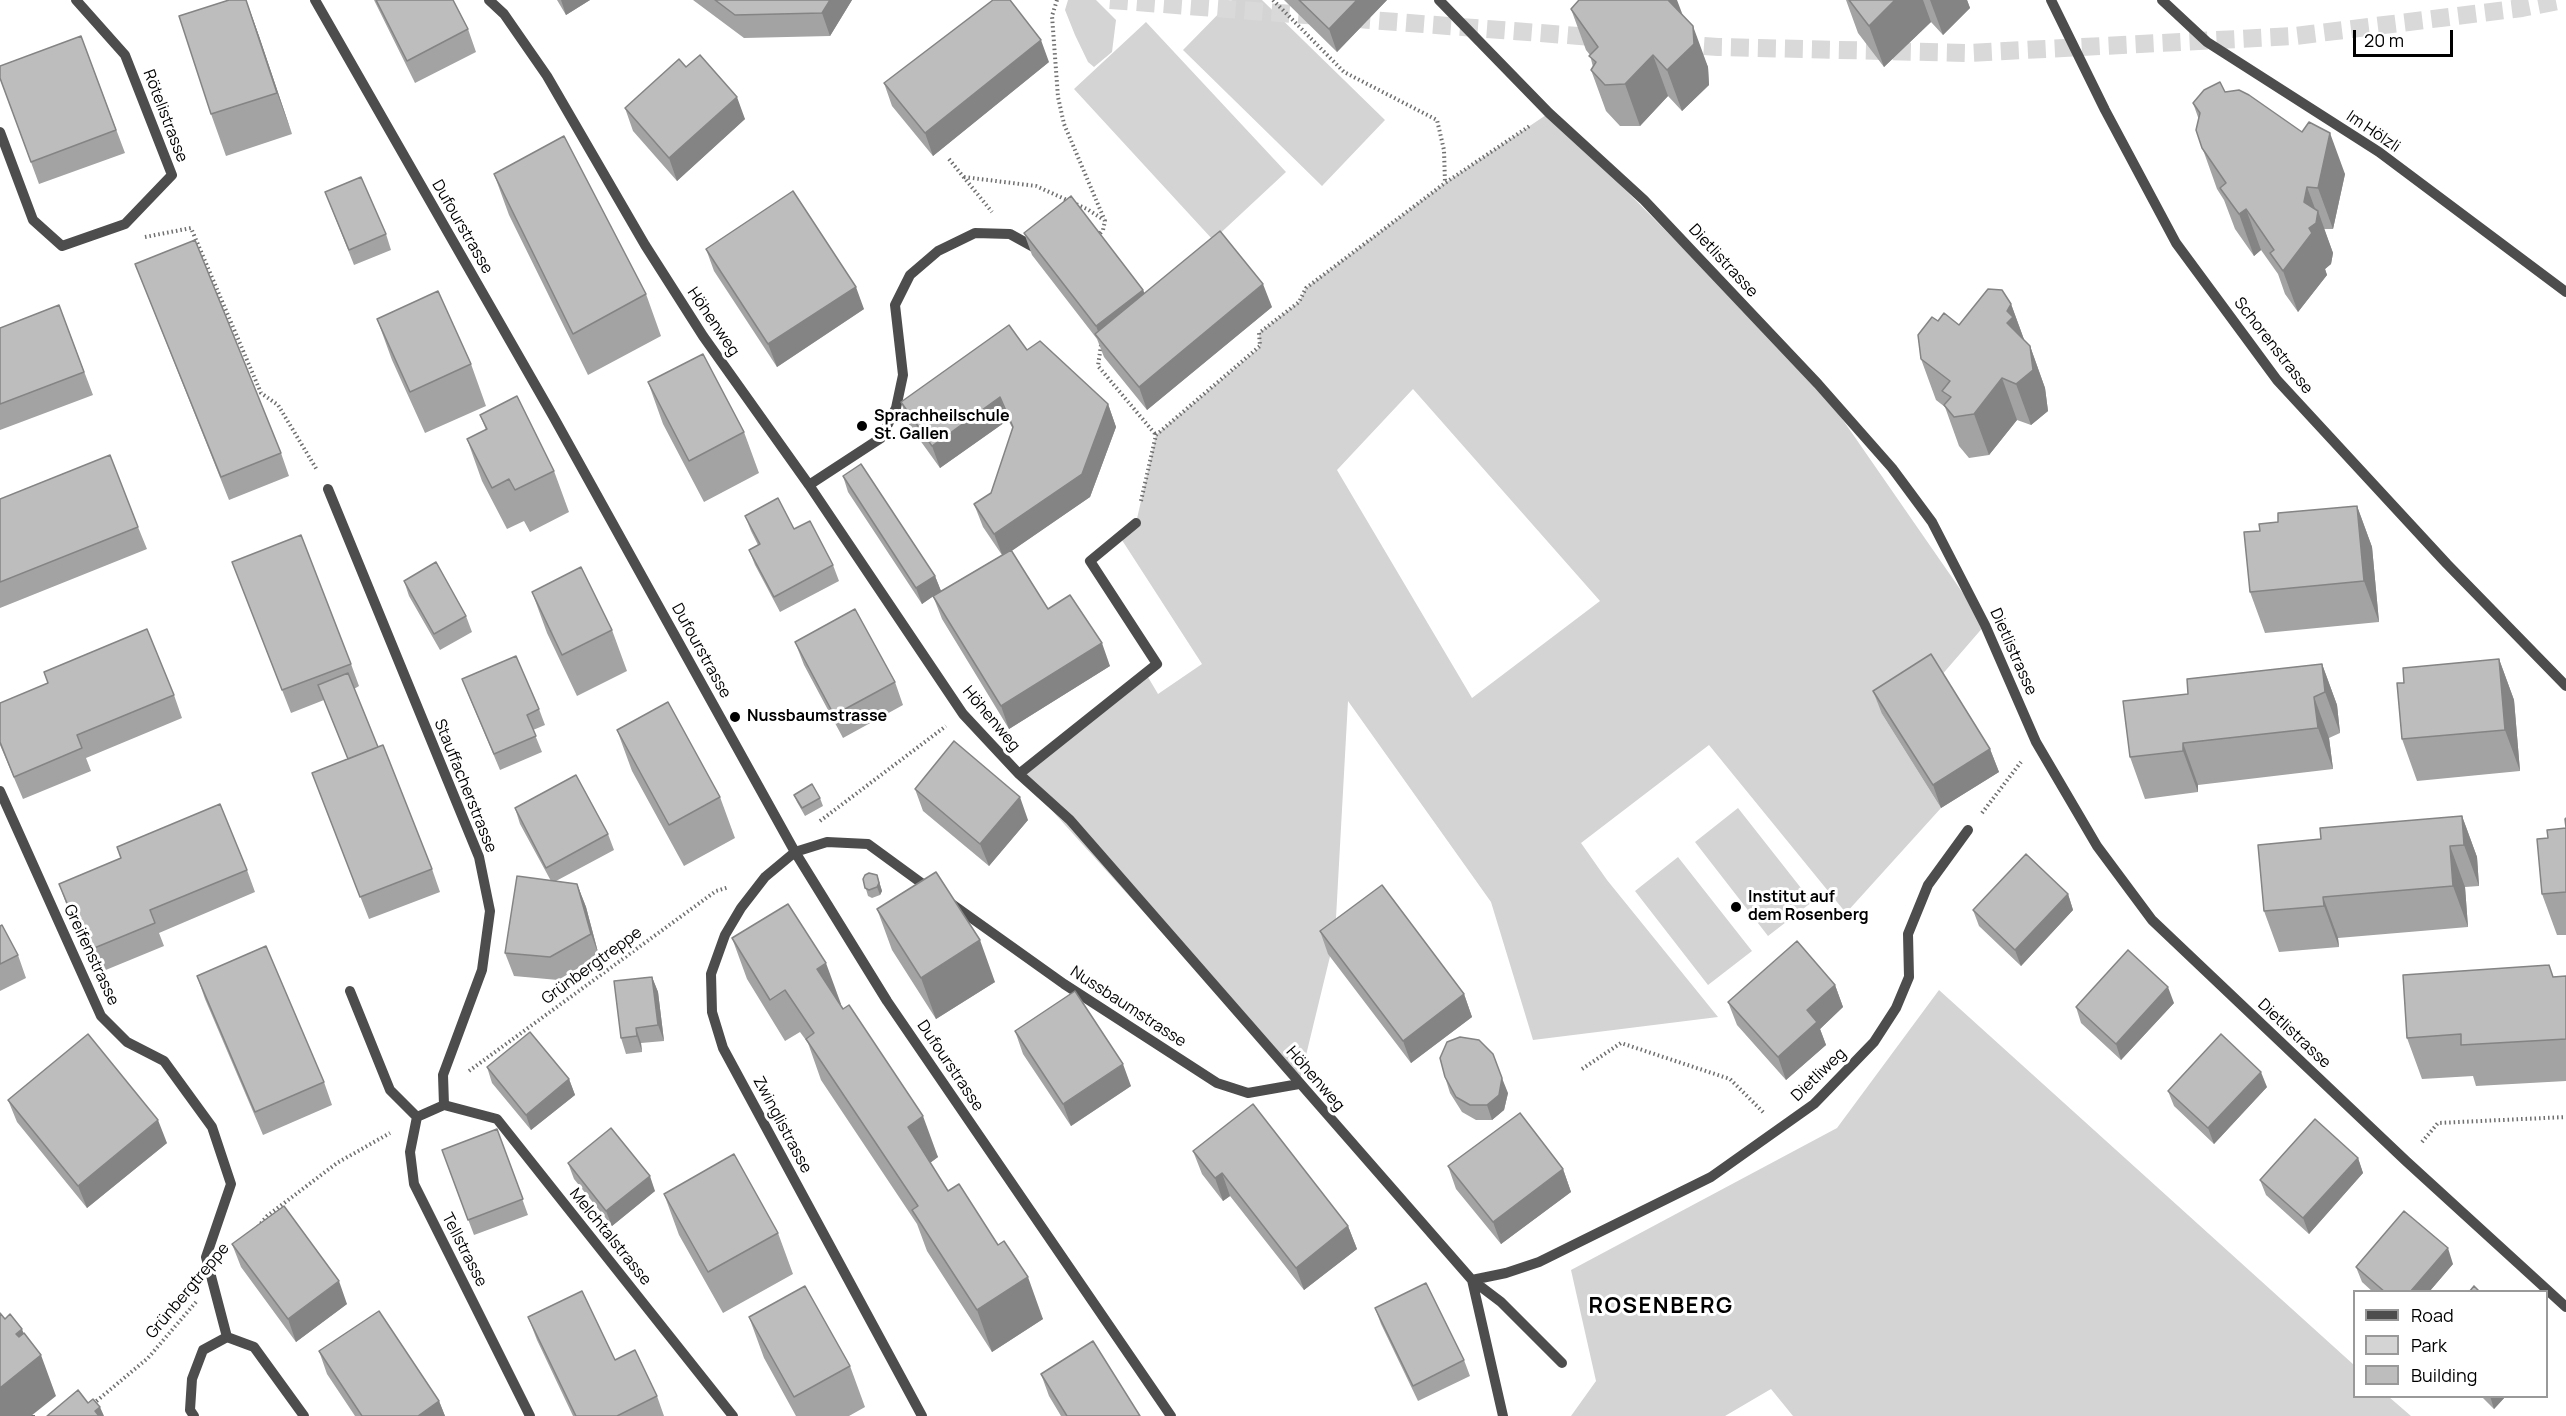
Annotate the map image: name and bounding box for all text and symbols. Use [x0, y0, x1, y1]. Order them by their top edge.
scale bar [2356, 18, 2456, 56]
text: 20 m [2364, 28, 2404, 52]
street label: Rötelistrasse [139, 67, 191, 165]
street label: Im Hölzli [2343, 107, 2403, 157]
street label: Dufourstrasse [427, 177, 497, 277]
street label: Dietlistrasse [1684, 220, 1762, 302]
street label: Höhenweg [683, 284, 743, 360]
street label: Schorenstrasse [2229, 294, 2317, 398]
place label: Sprachheilschule St. Gallen [874, 407, 1010, 445]
marker: Sprachheilschule St. Gallen [855, 419, 869, 433]
street label: Dufourstrasse [667, 600, 735, 702]
street label: Dietlistrasse [1985, 606, 2041, 698]
street label: Höhenweg [958, 682, 1024, 756]
place label: Nussbaumstrasse [747, 707, 887, 727]
marker: Nussbaumstrasse [728, 710, 742, 724]
street label: Stauffacherstrasse [429, 716, 501, 856]
place label: Institut auf dem Rosenberg [1748, 888, 1869, 926]
marker: Institut auf dem Rosenberg [1729, 900, 1743, 914]
street label: Greifenstrasse [59, 901, 123, 1009]
street label: Grünbergtreppe [538, 923, 646, 1009]
street label: Nussbaumstrasse [1067, 962, 1189, 1052]
street label: Dietlistrasse [2253, 995, 2335, 1073]
street label: Dufourstrasse [913, 1017, 987, 1115]
street label: Höhenweg [1282, 1043, 1348, 1115]
street label: Dietliweg [1788, 1044, 1850, 1106]
street label: Zwinglistrasse [748, 1073, 816, 1177]
street label: Melchtalstrasse [565, 1185, 655, 1289]
street label: Tellstrasse [437, 1210, 491, 1290]
street label: Grünbergtreppe [142, 1239, 234, 1343]
legend [2353, 1290, 2548, 1398]
district label: ROSENBERG [1588, 1294, 1734, 1320]
text: Road [2411, 1303, 2454, 1327]
text: Park [2411, 1333, 2447, 1357]
text: Building [2411, 1363, 2477, 1387]

